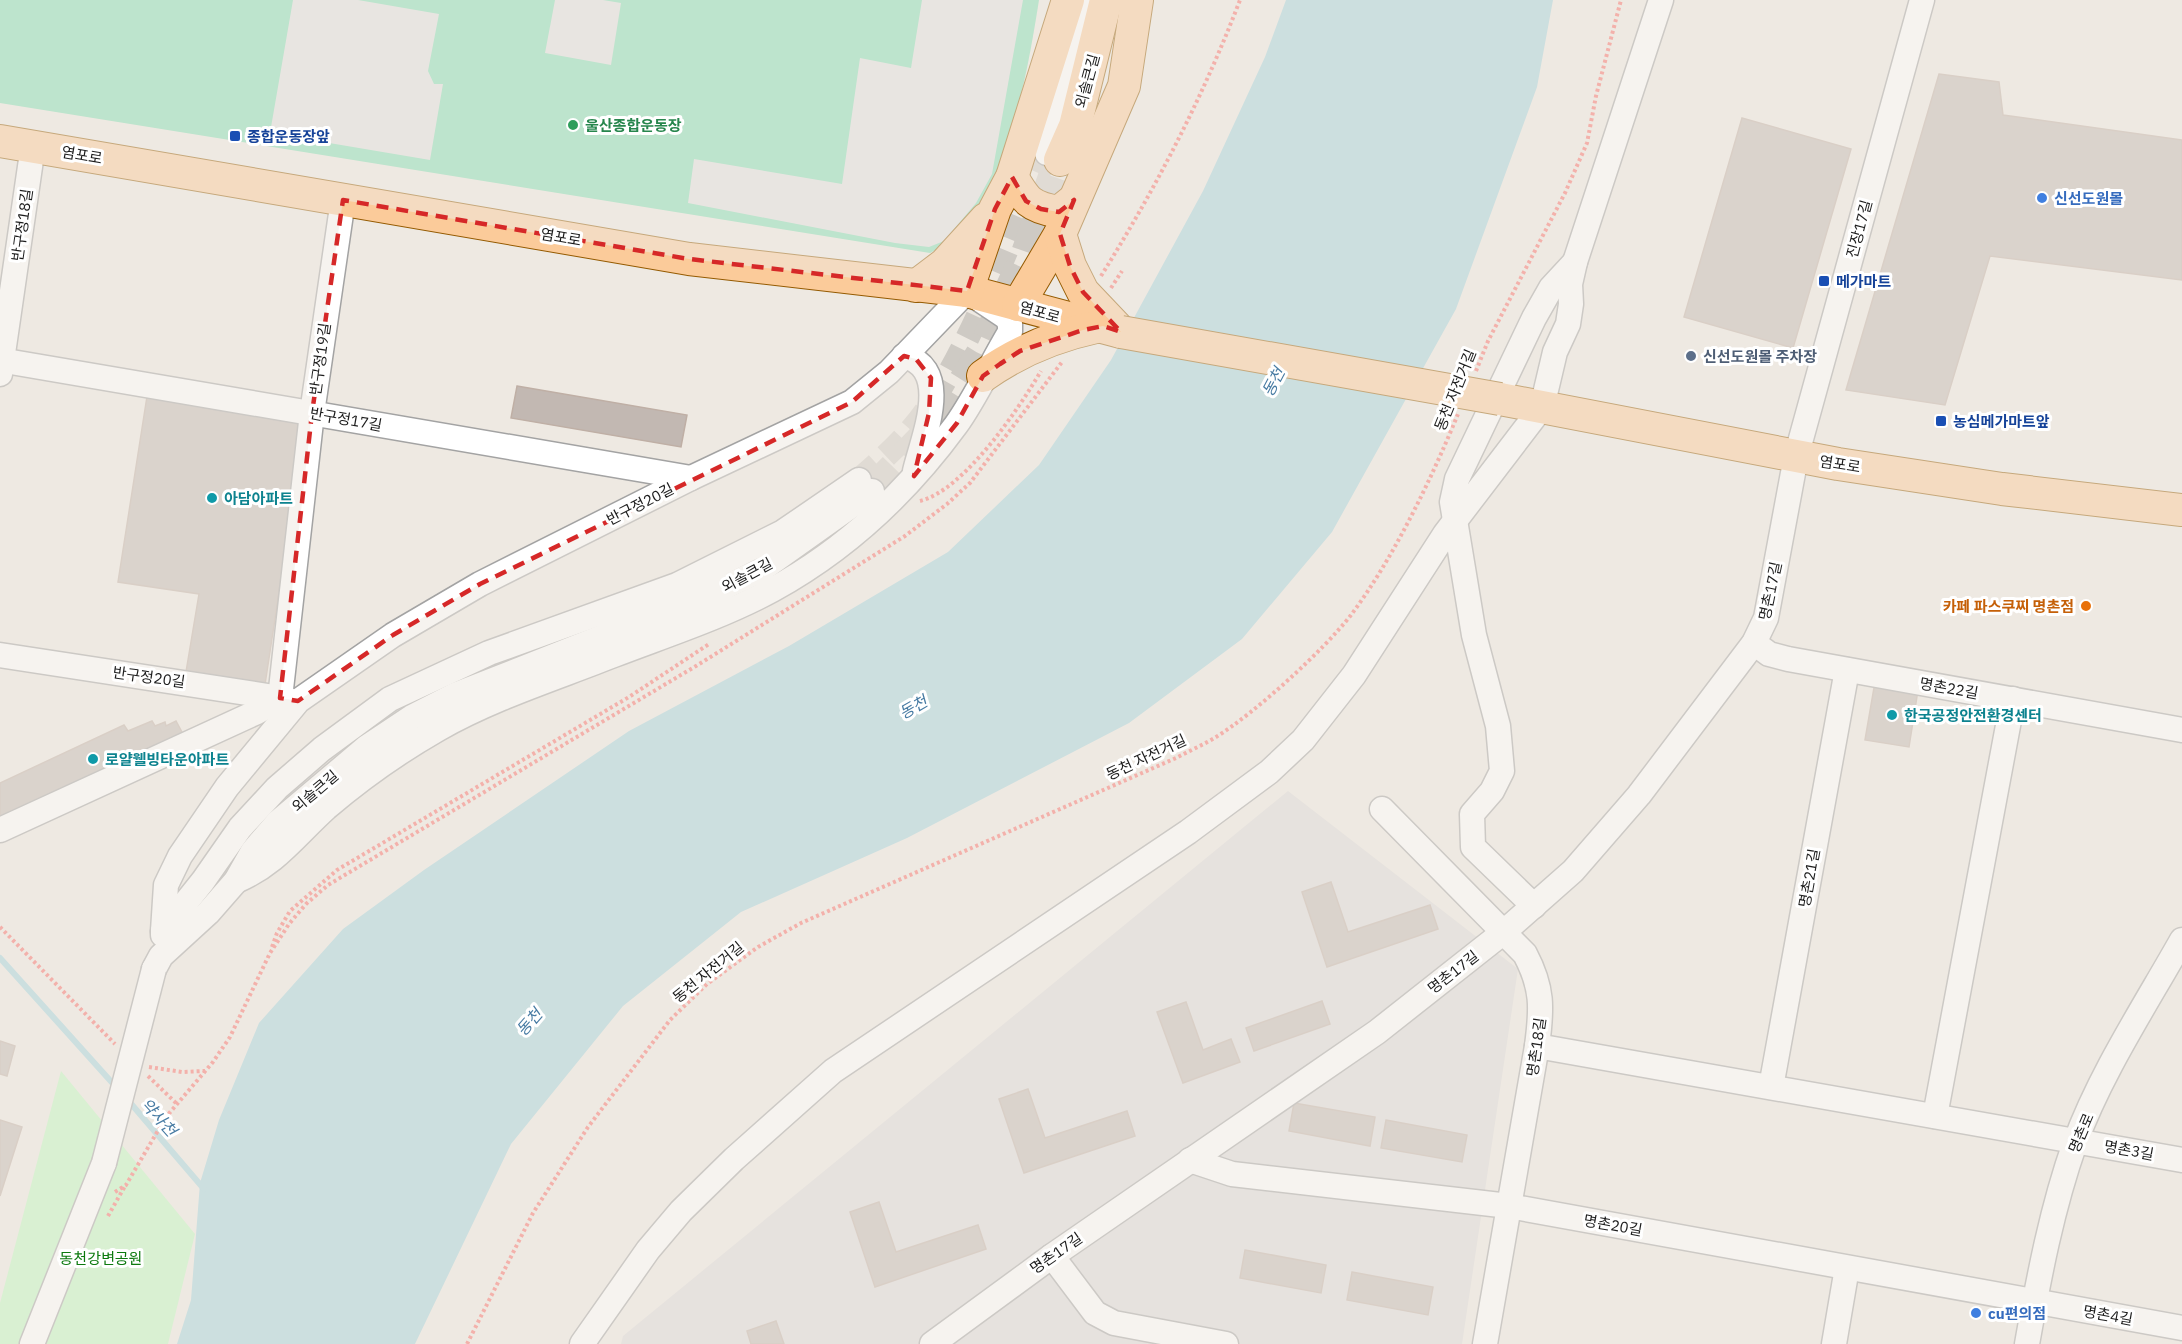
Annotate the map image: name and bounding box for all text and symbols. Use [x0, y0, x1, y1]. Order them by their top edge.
street label: 외솔큰길 [1071, 52, 1103, 110]
place label: 울산종합운동장 [585, 116, 682, 135]
marker: 울산종합운동장 [566, 118, 580, 132]
place label: 종합운동장앞 [247, 127, 330, 146]
marker: 종합운동장앞 [228, 129, 242, 143]
street label: 염포로 [60, 142, 104, 168]
street label: 반구정18길 [7, 187, 37, 263]
place label: 신선도원몰 [2054, 189, 2123, 208]
marker: 신선도원몰 [2035, 191, 2049, 205]
street label: 진장17길 [1842, 198, 1876, 260]
street label: 염포로 [539, 224, 583, 250]
place label: 메가마트 [1836, 272, 1891, 291]
marker: 메가마트 [1817, 274, 1831, 288]
street label: 염포로 [1017, 297, 1063, 327]
street label: 반구정19길 [305, 321, 335, 397]
street label: 동천 자전거길 [1430, 346, 1480, 434]
place label: 신선도원몰 주차장 [1703, 347, 1817, 366]
marker: 신선도원몰 주차장 [1684, 349, 1698, 363]
water label: 동천 [1257, 362, 1290, 400]
street label: 반구정17길 [308, 403, 384, 435]
place label: 농심메가마트앞 [1953, 412, 2050, 431]
marker: 농심메가마트앞 [1934, 414, 1948, 428]
street label: 염포로 [1818, 451, 1862, 477]
street label: 반구정20길 [603, 479, 677, 529]
place label: 아담아파트 [224, 489, 293, 508]
marker: 아담아파트 [205, 491, 219, 505]
street label: 외솔큰길 [718, 554, 776, 596]
street label: 명촌17길 [1755, 560, 1785, 622]
place label: 카페 파스쿠찌 명촌점 [1943, 597, 2074, 616]
marker: 카페 파스쿠찌 명촌점 [2079, 599, 2093, 613]
street label: 반구정20길 [111, 662, 187, 692]
street label: 명촌22길 [1918, 673, 1980, 703]
water label: 동천 [895, 690, 933, 723]
place label: 한국공정안전환경센터 [1904, 706, 2042, 725]
marker: 한국공정안전환경센터 [1885, 708, 1899, 722]
street label: 동천 자전거길 [1103, 730, 1189, 784]
place label: 로얄웰빙타운아파트 [105, 750, 229, 769]
marker: 로얄웰빙타운아파트 [86, 752, 100, 766]
street label: 외솔큰길 [288, 766, 342, 816]
street label: 명촌21길 [1794, 847, 1824, 909]
street label: 동천 자전거길 [668, 937, 748, 1007]
street label: 명촌17길 [1424, 946, 1482, 998]
water label: 동천 [512, 1003, 548, 1040]
street label: 명촌18길 [1522, 1016, 1550, 1078]
water label: 약사천 [137, 1094, 183, 1142]
street label: 명촌로 [2064, 1110, 2098, 1156]
street label: 명촌3길 [2103, 1136, 2155, 1164]
street label: 명촌20길 [1582, 1210, 1644, 1240]
street label: 명촌17길 [1026, 1228, 1086, 1278]
park label: 동천강변공원 [60, 1249, 142, 1268]
street label: 명촌4길 [2082, 1301, 2134, 1329]
place label: cu편의점 [1988, 1304, 2046, 1323]
marker: cu편의점 [1969, 1306, 1983, 1320]

